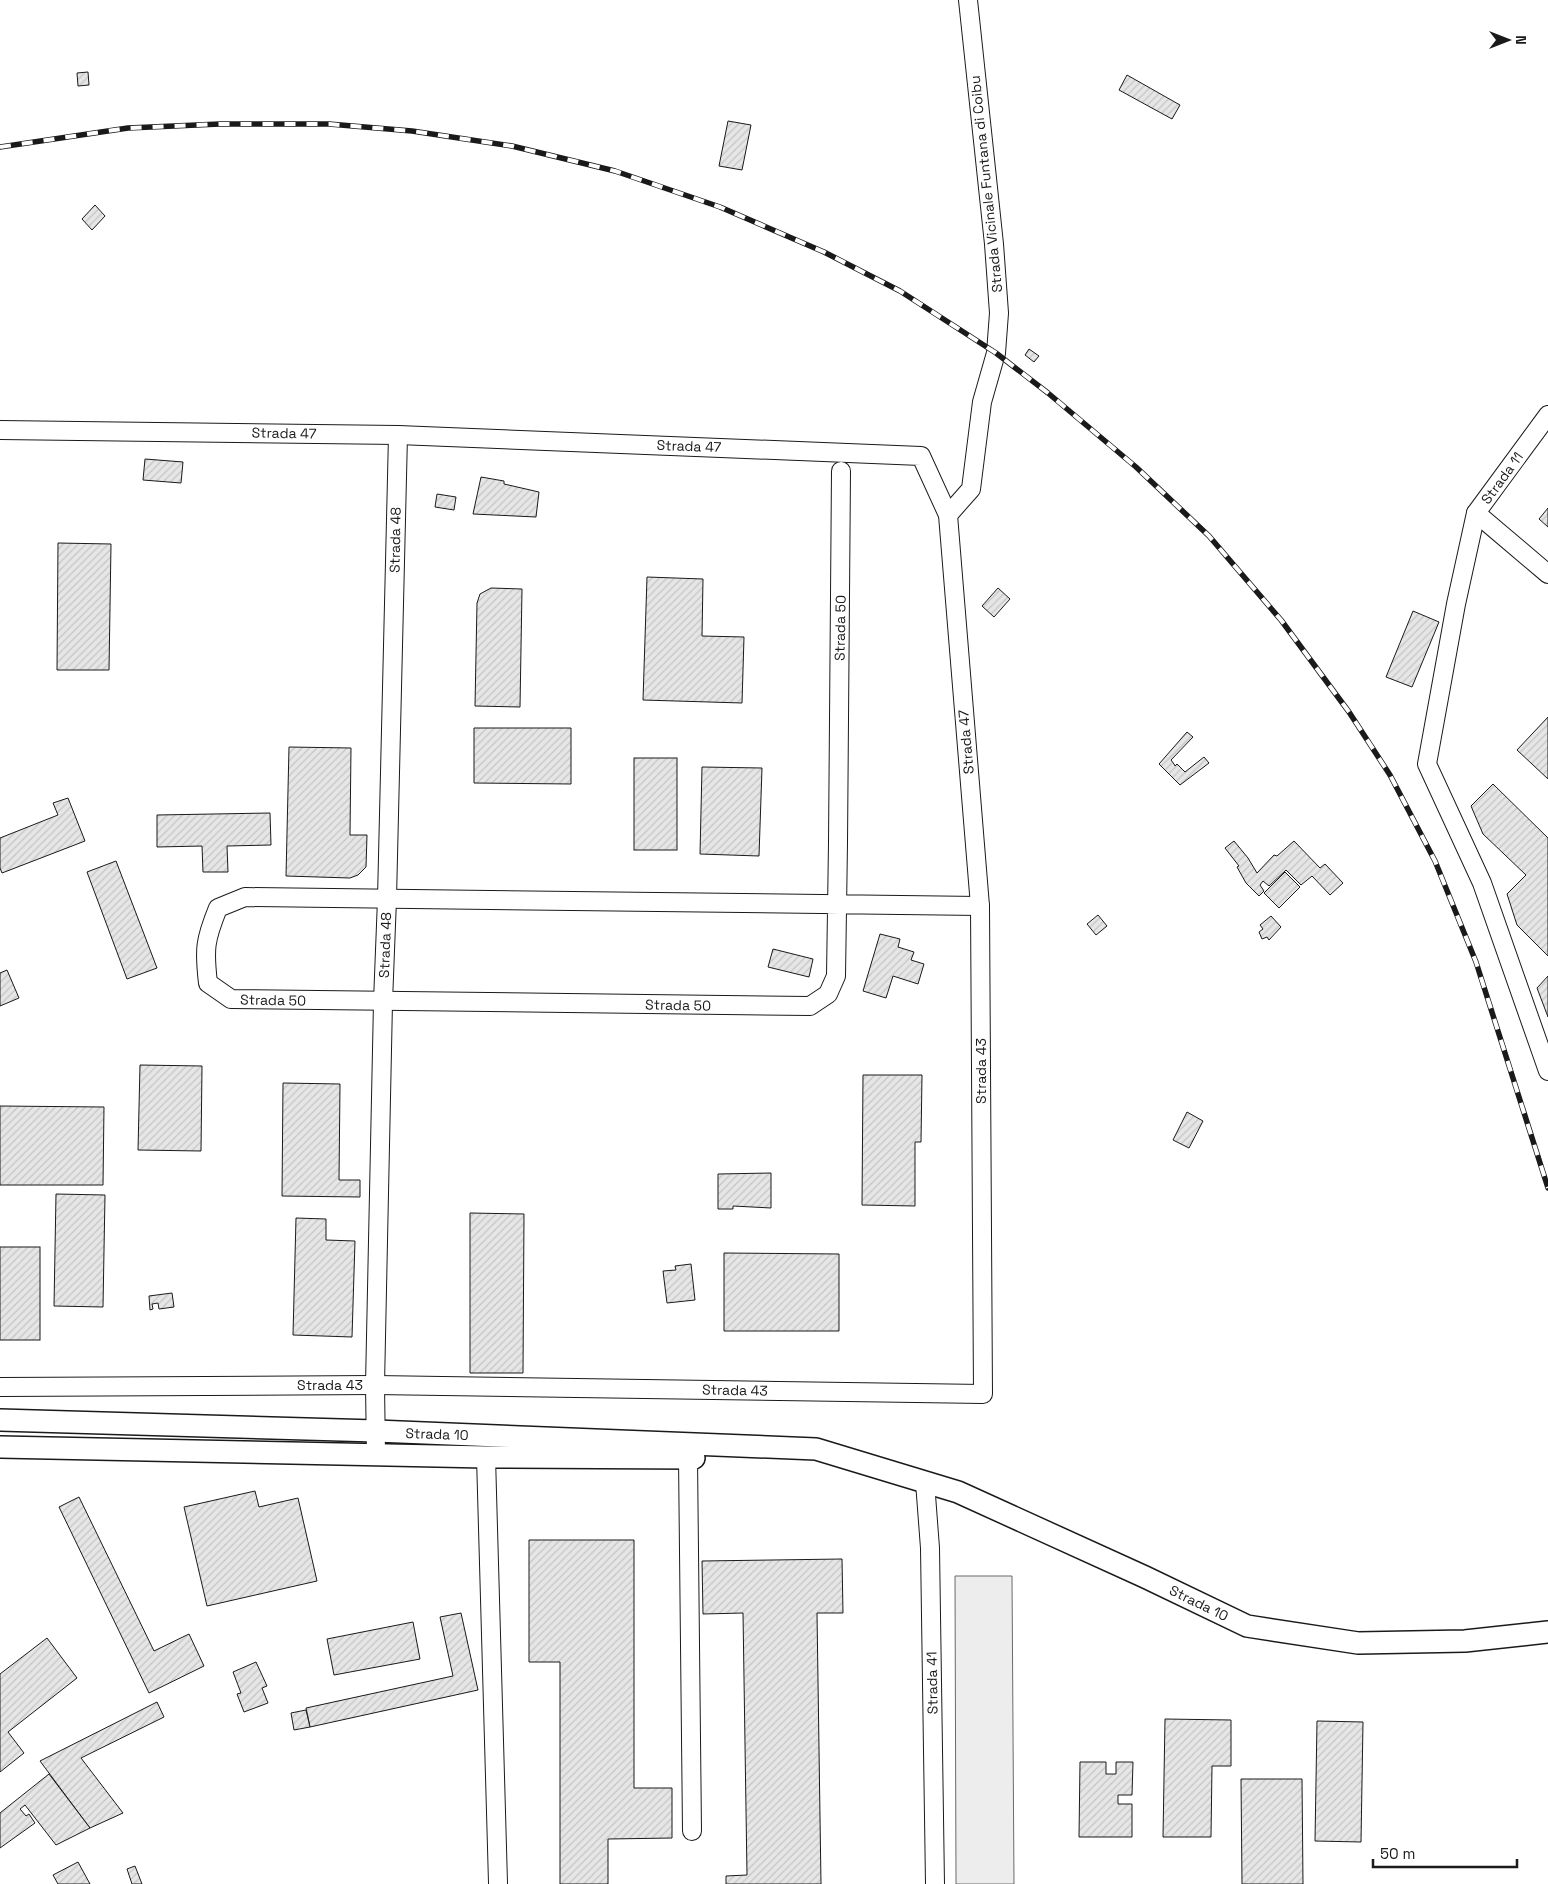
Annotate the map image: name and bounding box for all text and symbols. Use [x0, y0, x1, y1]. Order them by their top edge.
north arrow [1483, 15, 1533, 65]
text: N [1512, 35, 1530, 45]
street label: Strada Vicinale Funtana di Coibu [966, 75, 1006, 293]
street label: Strada 47 [251, 423, 317, 443]
street label: Strada 47 [656, 436, 722, 456]
street label: Strada 11 [1477, 448, 1527, 508]
street label: Strada 48 [385, 507, 405, 573]
street label: Strada 50 [830, 595, 850, 661]
street label: Strada 47 [954, 709, 978, 775]
street label: Strada 48 [375, 911, 395, 978]
street label: Strada 50 [240, 990, 306, 1010]
street label: Strada 50 [645, 995, 711, 1015]
street label: Strada 43 [972, 1038, 990, 1104]
street label: Strada 43 [297, 1376, 363, 1394]
street label: Strada 43 [702, 1380, 768, 1400]
street label: Strada 10 [405, 1424, 469, 1444]
street label: Strada 10 [1167, 1581, 1231, 1625]
street label: Strada 41 [922, 1651, 942, 1715]
scale bar [1373, 1836, 1517, 1868]
text: 50 m [1380, 1844, 1415, 1863]

